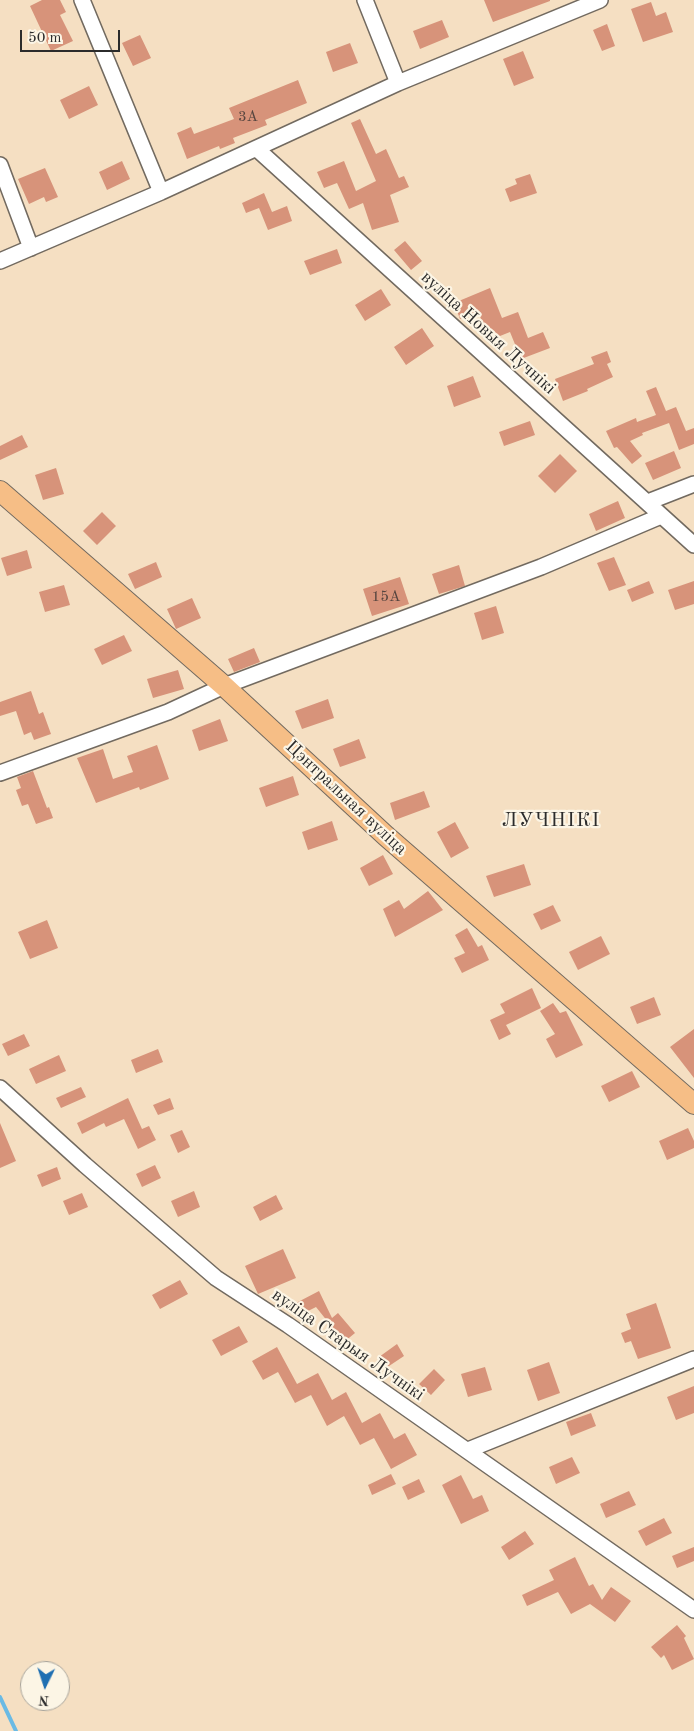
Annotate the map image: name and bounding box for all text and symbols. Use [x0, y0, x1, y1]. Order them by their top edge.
scale bar [22, 20, 122, 52]
text: 50 m [28, 31, 62, 46]
house number: 3А [238, 108, 258, 126]
street label: вуліца Новыя Лучнікі [416, 267, 560, 399]
house number: 15А [372, 588, 400, 606]
street label: Цэнтральная вуліца [281, 736, 411, 860]
district label: ЛУЧНІКІ [501, 809, 601, 833]
street label: вуліца Старыя Лучнікі [268, 1284, 428, 1406]
north arrow [20, 1661, 70, 1711]
text: N [38, 1693, 50, 1707]

